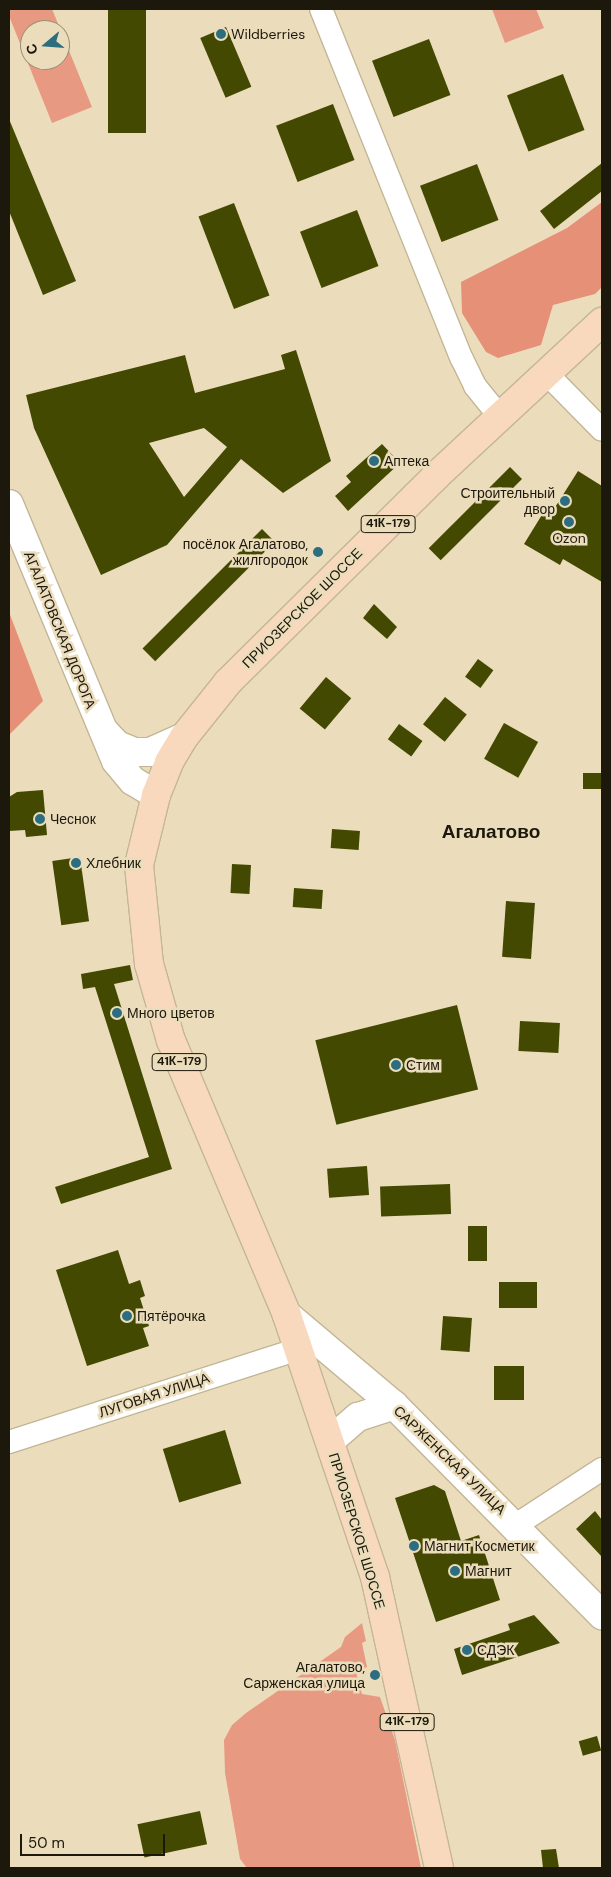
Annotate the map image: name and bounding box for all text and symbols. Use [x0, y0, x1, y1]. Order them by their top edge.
north arrow [20, 20, 70, 70]
place label: Wildberries [231, 26, 305, 42]
marker: Wildberries [215, 28, 227, 40]
text: С [22, 42, 42, 57]
place label: Аптека [384, 453, 429, 469]
marker: Аптека [368, 455, 380, 467]
place label: Строительный двор [460, 485, 555, 518]
marker: Строительный двор [559, 495, 571, 507]
road number: 41К-179 [360, 514, 416, 534]
marker: Ozon [563, 516, 575, 528]
place label: Ozon [552, 530, 586, 546]
place label: посёлок Агалатово, жилгородок [183, 536, 308, 568]
street label: ПРИОЗЕРСКОЕ ШОССЕ [239, 545, 365, 671]
marker: посёлок Агалатово, жилгородок [312, 546, 324, 558]
street label: АГАЛАТОВСКАЯ ДОРОГА [21, 549, 99, 711]
place label: Чеснок [50, 811, 96, 827]
marker: Чеснок [34, 813, 46, 825]
district label: Агалатово [442, 821, 540, 843]
place label: Хлебник [86, 855, 141, 871]
marker: Хлебник [70, 857, 82, 869]
place label: Много цветов [127, 1005, 215, 1021]
marker: Много цветов [111, 1007, 123, 1019]
road number: 41К-179 [152, 1052, 206, 1072]
place label: Стим [406, 1057, 440, 1073]
marker: Стим [390, 1059, 402, 1071]
place label: Пятёрочка [137, 1308, 206, 1324]
marker: Пятёрочка [121, 1310, 133, 1322]
street label: ЛУГОВАЯ УЛИЦА [97, 1369, 211, 1421]
street label: САРЖЕНСКАЯ УЛИЦА [390, 1402, 510, 1518]
street label: ПРИОЗЕРСКОЕ ШОССЕ [325, 1451, 389, 1611]
place label: Магнит Косметик [424, 1538, 535, 1554]
marker: Магнит Косметик [408, 1540, 420, 1552]
place label: Магнит [465, 1563, 512, 1579]
marker: Магнит [449, 1565, 461, 1577]
place label: СДЭК [477, 1642, 515, 1658]
marker: СДЭК [461, 1644, 473, 1656]
place label: Агалатово, Сарженская улица [243, 1659, 365, 1691]
marker: Агалатово, Сарженская улица [369, 1669, 381, 1681]
road number: 41К-179 [380, 1712, 434, 1731]
scale bar [22, 1824, 168, 1856]
text: 50 m [28, 1833, 65, 1853]

